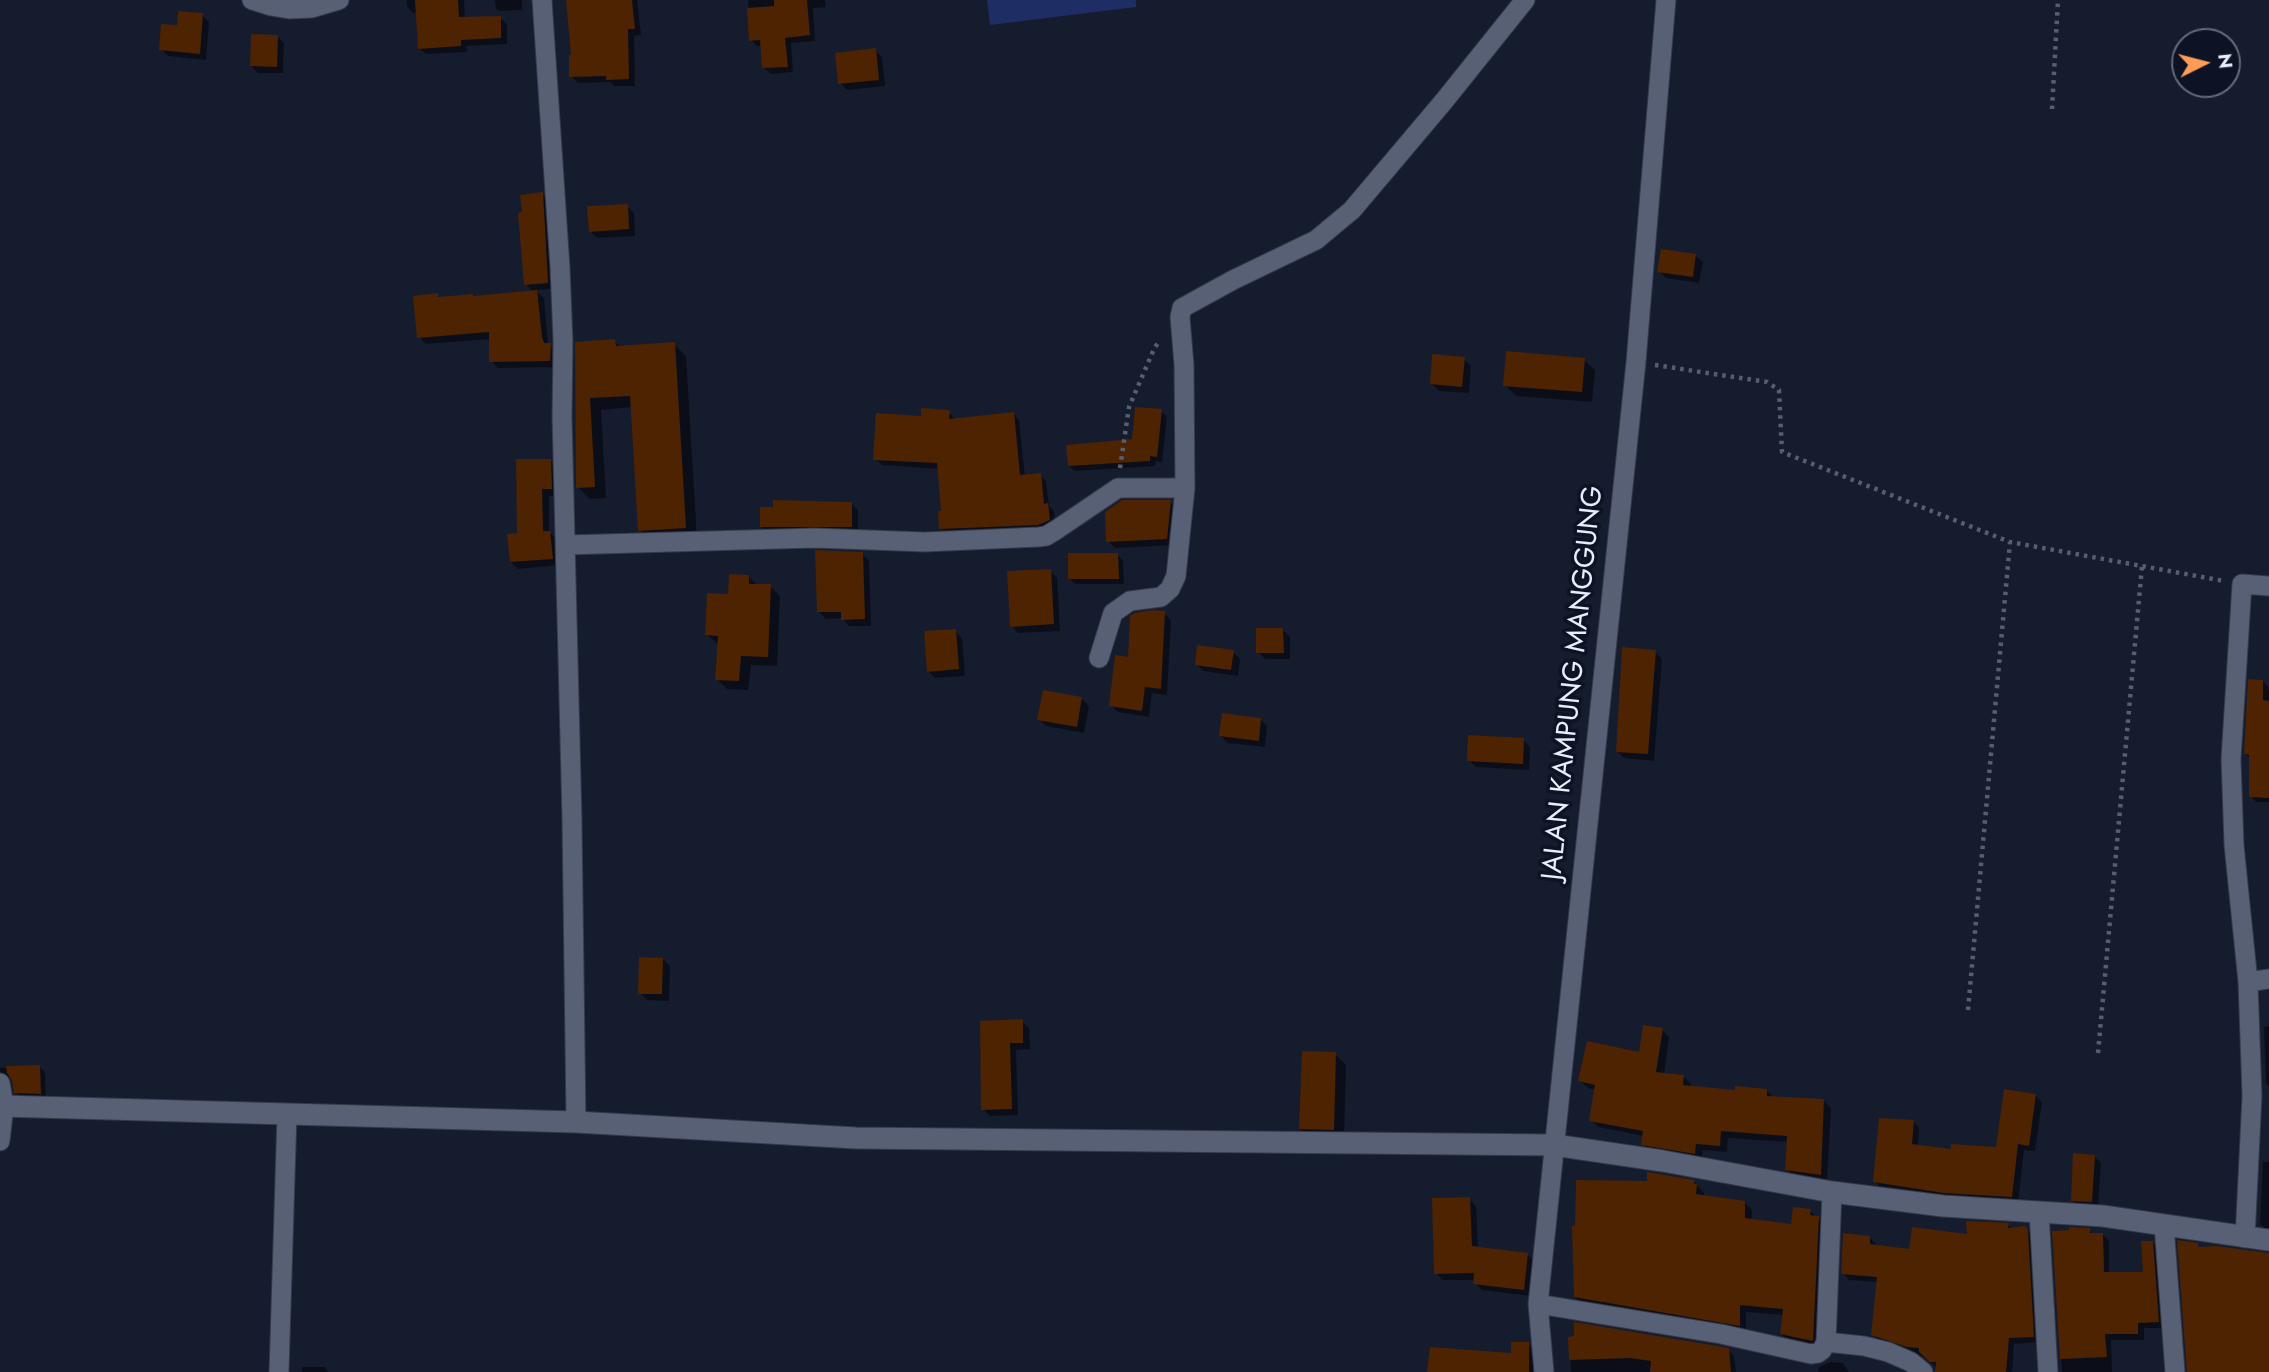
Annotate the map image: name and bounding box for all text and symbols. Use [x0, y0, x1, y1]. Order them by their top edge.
north arrow [2171, 28, 2241, 98]
text: N [2211, 52, 2240, 70]
street label: JALAN KAMPUNG MANGGUNG [1537, 484, 1611, 882]

